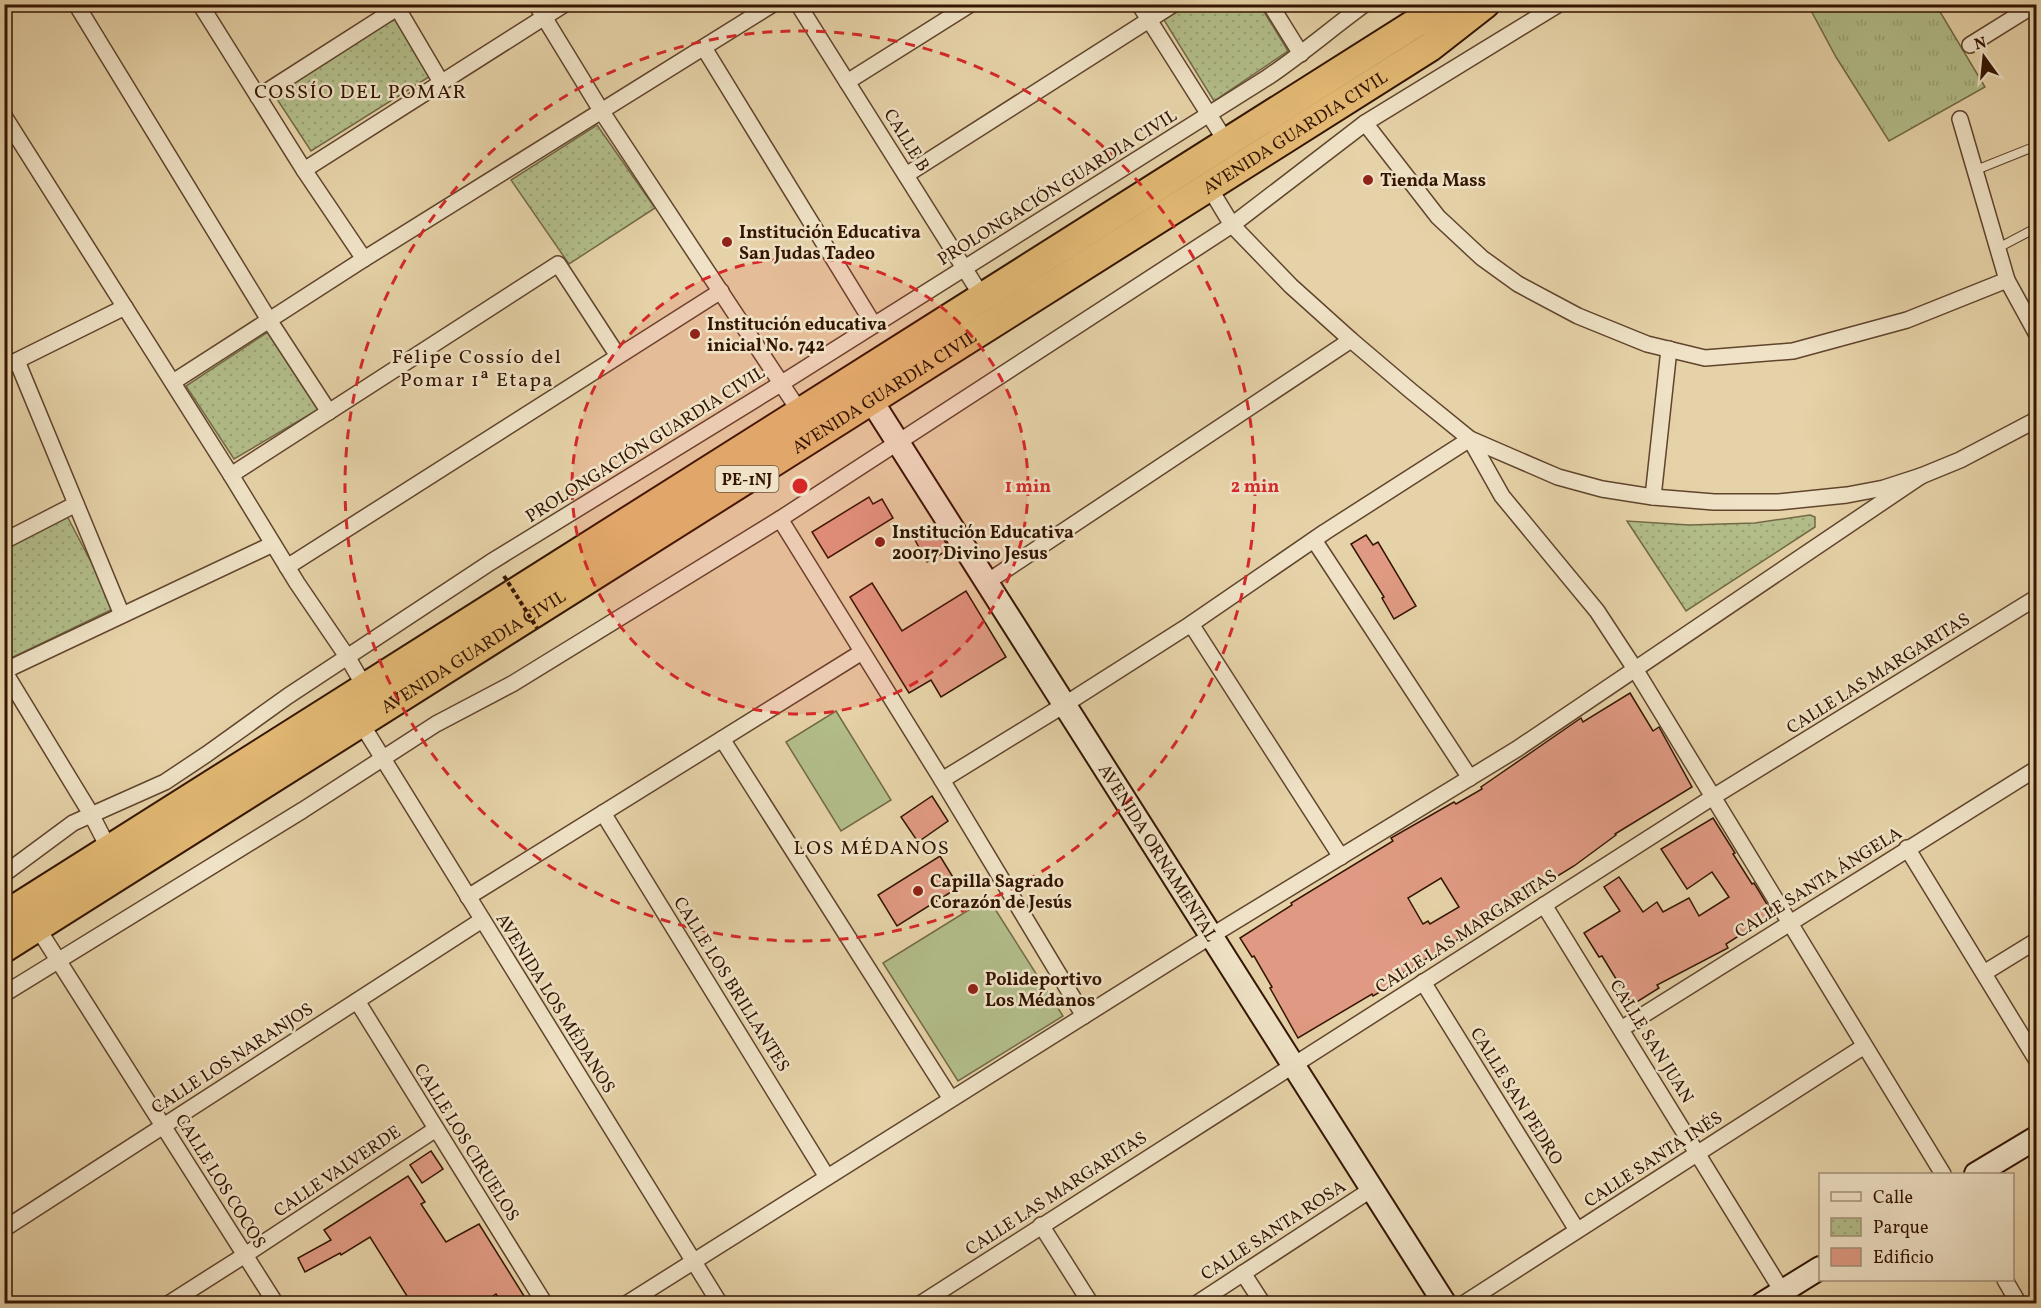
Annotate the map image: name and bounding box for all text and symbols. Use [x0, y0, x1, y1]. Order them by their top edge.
north arrow [1954, 27, 2014, 87]
text: N [1972, 32, 1989, 57]
street label: AVENIDA GUARDIA CIVIL [1198, 66, 1393, 201]
district label: COSSÍO DEL POMAR [254, 79, 468, 107]
street label: PROLONGACIÓN GUARDIA CIVIL [933, 104, 1182, 273]
street label: CALLE B [877, 105, 935, 177]
place label: Tienda Mass [1380, 169, 1486, 194]
marker: Tienda Mass [1361, 173, 1375, 187]
place label: Institución Educativa San Judas Tadeo [739, 221, 921, 267]
marker: Institución Educativa San Judas Tadeo [720, 235, 734, 249]
place label: Institución educativa inicial No. 742 [707, 313, 887, 359]
street label: AVENIDA GUARDIA CIVIL [788, 325, 982, 461]
marker: Institución educativa inicial No. 742 [688, 327, 702, 341]
district label: Felipe Cossío del Pomar 1ª Etapa [392, 344, 562, 395]
street label: PROLONGACIÓN GUARDIA CIVIL [521, 361, 770, 530]
road number: PE-1NJ [716, 466, 778, 492]
text: 1 min [1005, 475, 1051, 500]
text: 2 min [1231, 475, 1279, 500]
centre of rings [790, 476, 810, 496]
place label: Institución Educativa 20017 Divino Jesus [892, 521, 1074, 567]
marker: Institución Educativa 20017 Divino Jesus [873, 535, 887, 549]
street label: AVENIDA GUARDIA CIVIL [377, 585, 571, 721]
street label: CALLE LAS MARGARITAS [1782, 607, 1975, 741]
street label: AVENIDA ORNAMENTAL [1091, 760, 1223, 947]
street label: CALLE SANTA ÁNGELA [1730, 821, 1907, 945]
district label: LOS MÉDANOS [794, 835, 950, 863]
street label: CALLE LAS MARGARITAS [1371, 864, 1563, 1000]
place label: Capilla Sagrado Corazón de Jesús [930, 870, 1072, 916]
marker: Capilla Sagrado Corazón de Jesús [911, 884, 925, 898]
street label: CALLE LOS BRILLANTES [667, 892, 795, 1077]
street label: AVENIDA LOS MÉDANOS [489, 909, 620, 1099]
place label: Polideportivo Los Médanos [985, 968, 1102, 1014]
street label: CALLE SAN JUAN [1603, 975, 1699, 1108]
marker: Polideportivo Los Médanos [966, 982, 980, 996]
street label: CALLE LOS NARANJOS [147, 997, 319, 1121]
street label: CALLE SAN PEDRO [1463, 1023, 1568, 1170]
street label: CALLE LOS CIRUELOS [407, 1059, 525, 1227]
street label: CALLE SANTA INÉS [1580, 1106, 1728, 1214]
street label: CALLE LOS COCOS [168, 1110, 271, 1254]
street label: CALLE VALVERDE [269, 1120, 407, 1224]
street label: CALLE LAS MARGARITAS [961, 1126, 1153, 1262]
legend [1819, 1173, 2014, 1281]
street label: CALLE SANTA ROSA [1196, 1175, 1351, 1288]
text: Calle [1873, 1186, 1913, 1211]
text: Parque [1873, 1216, 1928, 1241]
text: Edificio [1873, 1246, 1934, 1271]

